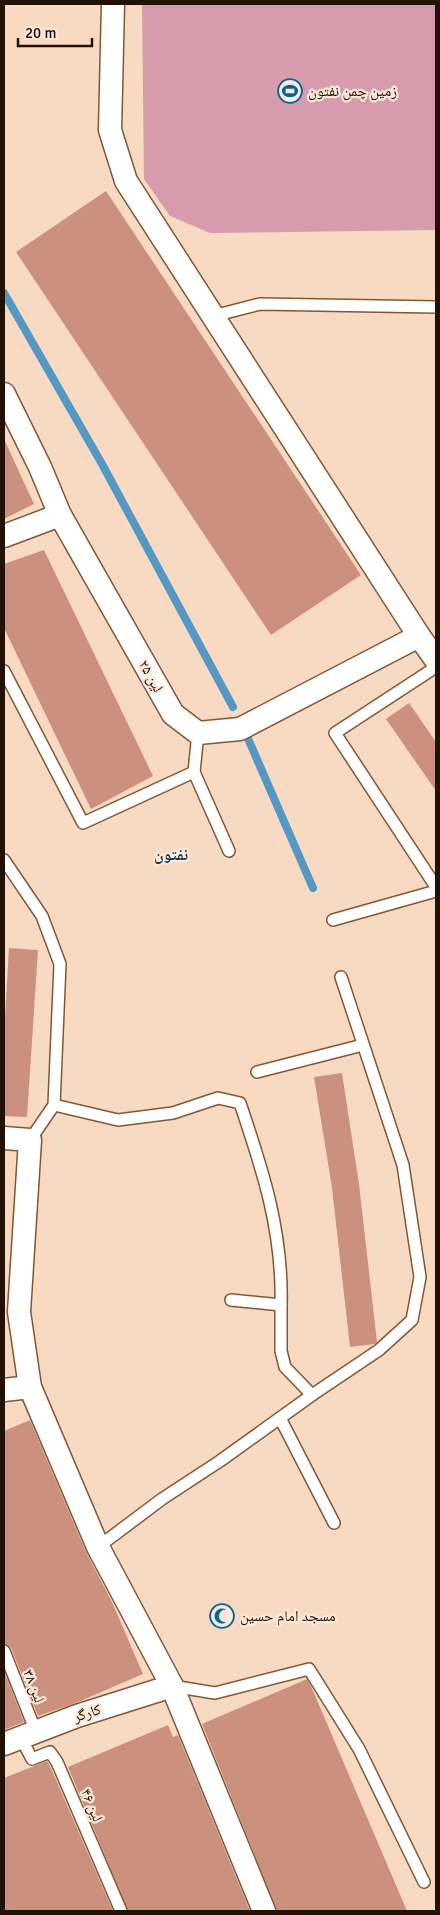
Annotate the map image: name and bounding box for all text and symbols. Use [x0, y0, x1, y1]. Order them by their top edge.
scale bar [18, 15, 91, 47]
text: 20 m [25, 24, 56, 42]
sports icon: زمین چمن نفتون [277, 78, 303, 104]
place label: زمین چمن نفتون [308, 82, 397, 101]
street label: لین ۲۵ [134, 657, 167, 696]
district label: نفتون [154, 845, 188, 865]
mosque icon: مسجد امام حسین [209, 1603, 235, 1629]
place label: مسجد امام حسین [240, 1607, 336, 1626]
street label: لین ۳۸ [18, 1667, 49, 1706]
street label: کارگر [70, 1700, 103, 1726]
street label: لین ۴۶ [76, 1786, 107, 1825]

